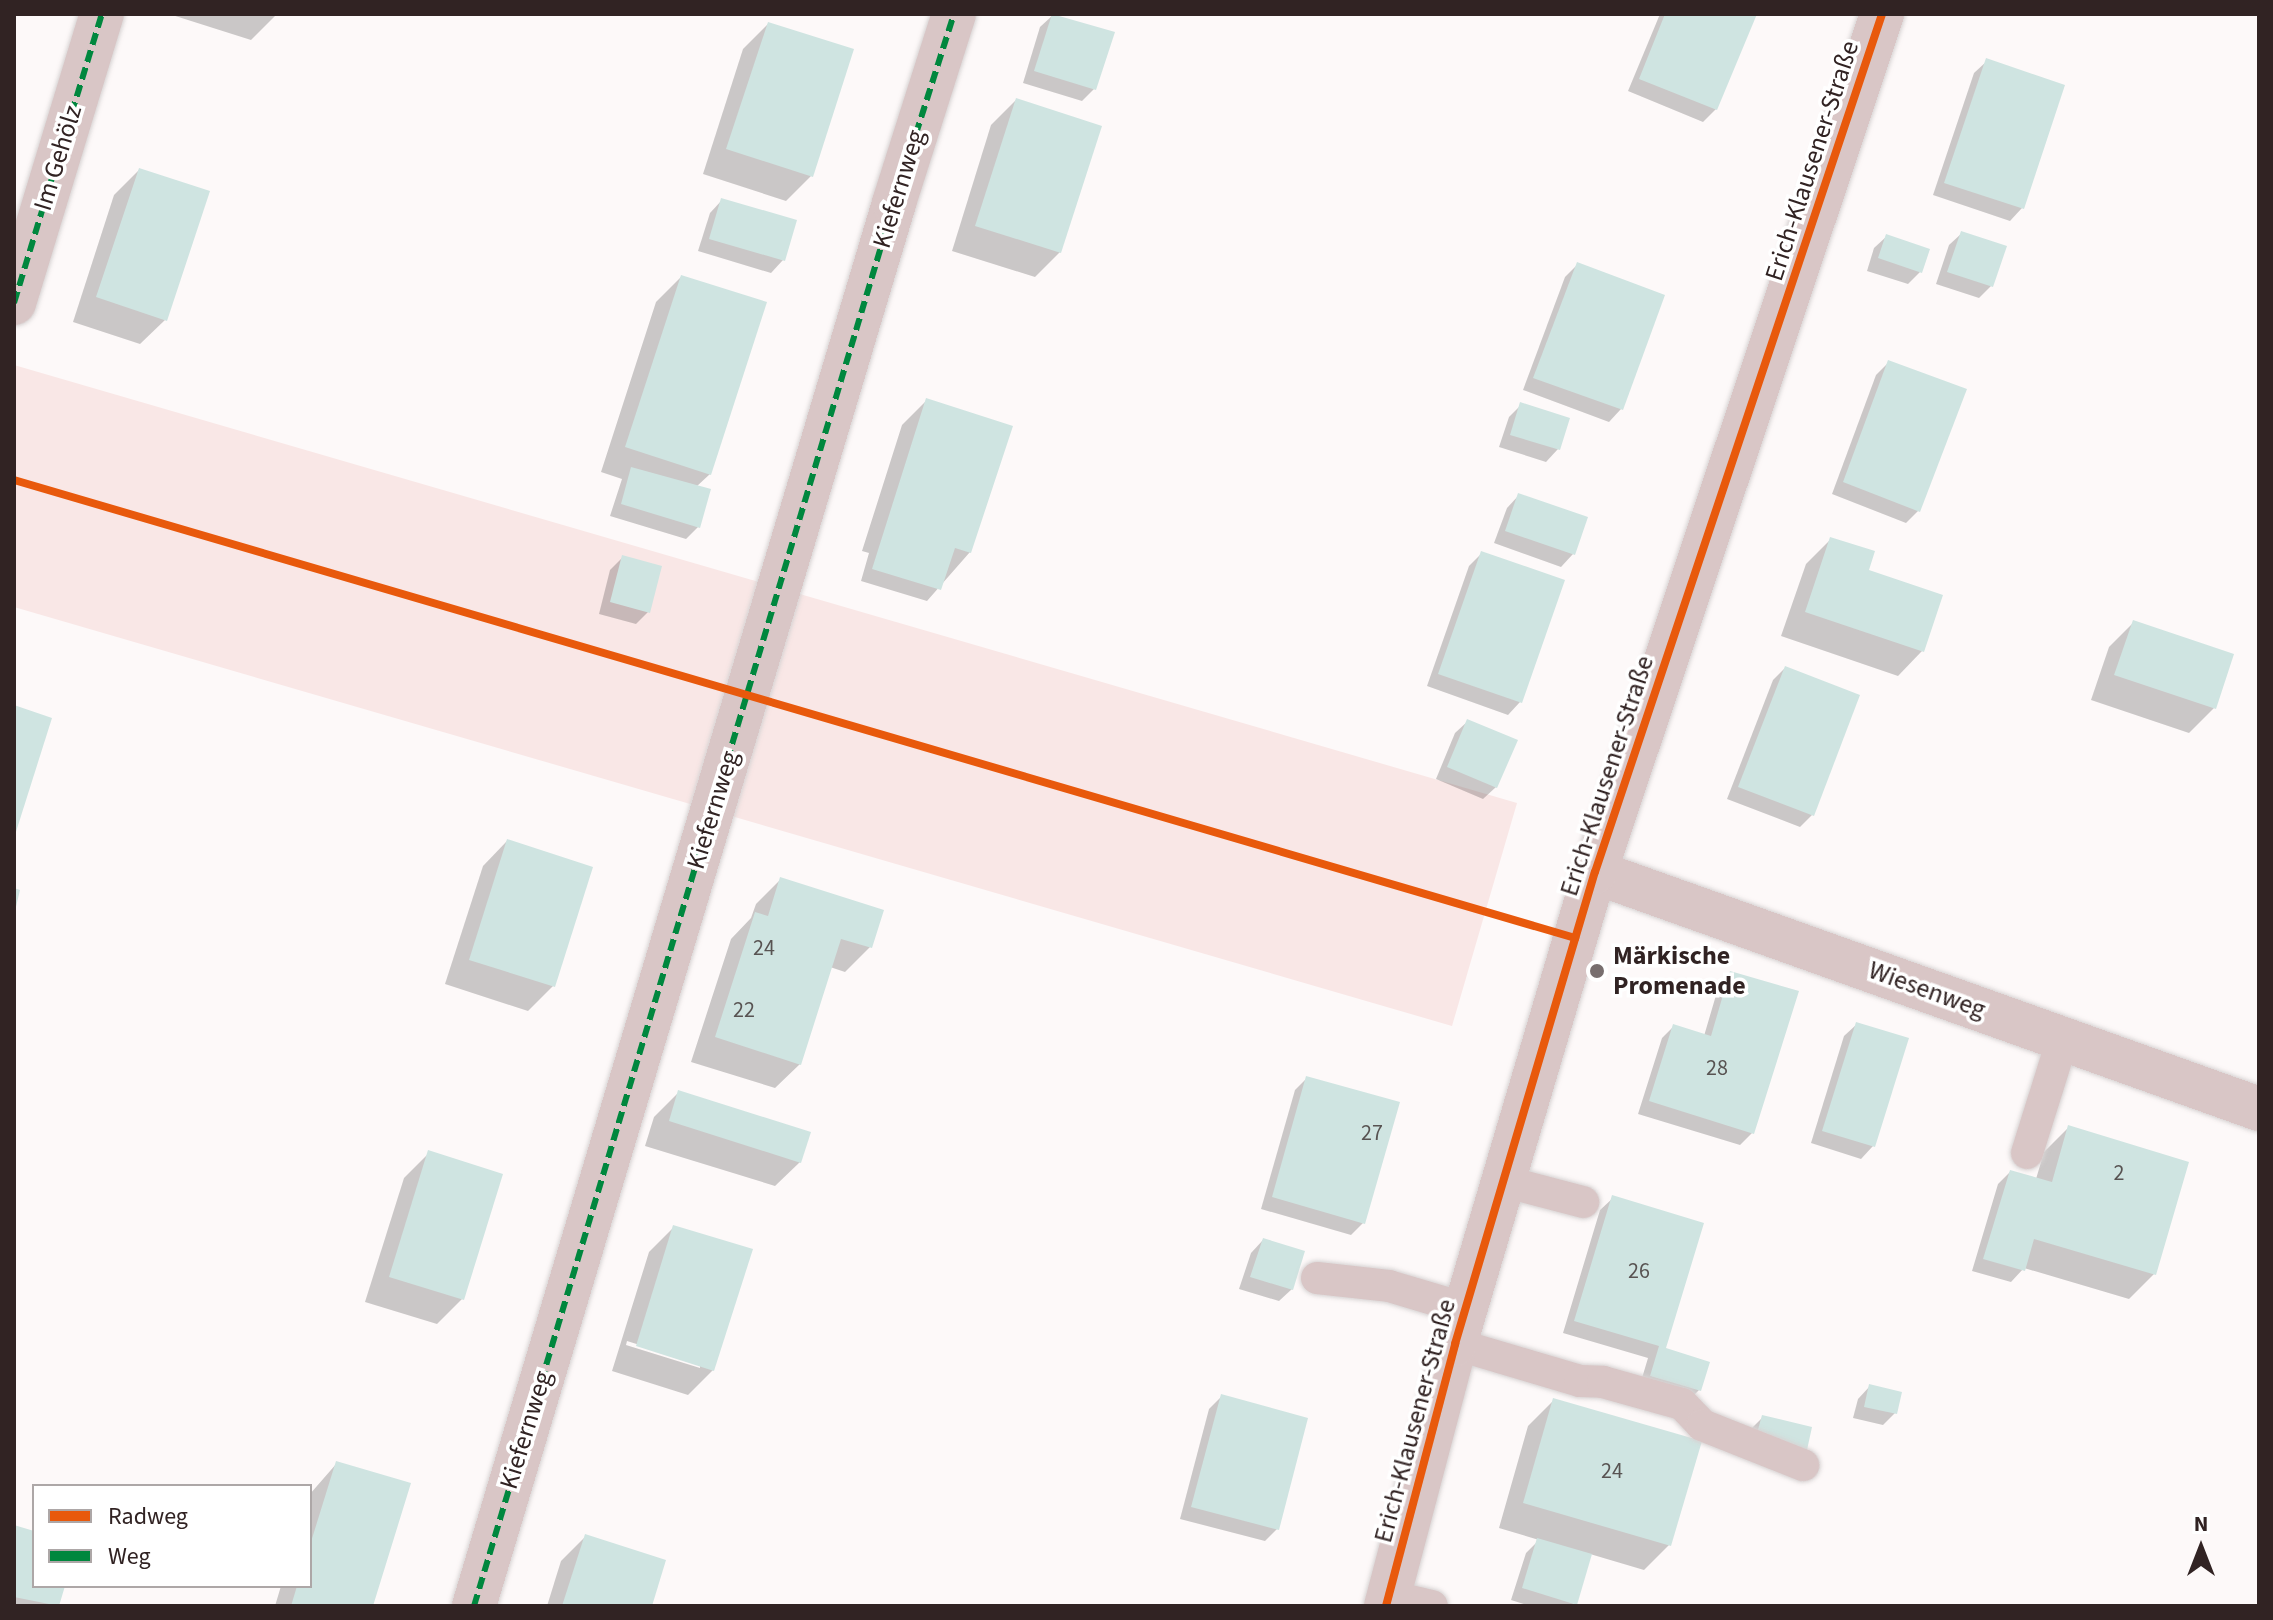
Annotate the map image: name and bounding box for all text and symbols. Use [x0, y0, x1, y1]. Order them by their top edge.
street label: Erich-Klausener-Straße [1758, 37, 1866, 285]
street label: Im Gehölz [27, 102, 89, 214]
street label: Kiefernweg [866, 126, 932, 252]
street label: Erich-Klausener-Straße [1553, 652, 1661, 900]
street label: Kiefernweg [680, 747, 746, 873]
house number: 24 [753, 936, 775, 962]
place label: Märkische Promenade [1613, 940, 1746, 1002]
street label: Wiesenweg [1864, 954, 1990, 1026]
marker: Märkische Promenade [1588, 962, 1606, 980]
house number: 22 [733, 998, 755, 1024]
house number: 28 [1706, 1056, 1728, 1082]
house number: 27 [1361, 1121, 1383, 1147]
house number: 2 [2114, 1161, 2124, 1187]
house number: 26 [1628, 1259, 1650, 1285]
street label: Erich-Klausener-Straße [1368, 1296, 1462, 1546]
street label: Kiefernweg [493, 1367, 559, 1493]
house number: 24 [1601, 1459, 1623, 1485]
legend [32, 1484, 312, 1588]
text: Radweg [108, 1499, 188, 1534]
north arrow [2161, 1508, 2241, 1588]
text: N [2194, 1508, 2208, 1540]
text: Weg [108, 1539, 151, 1574]

